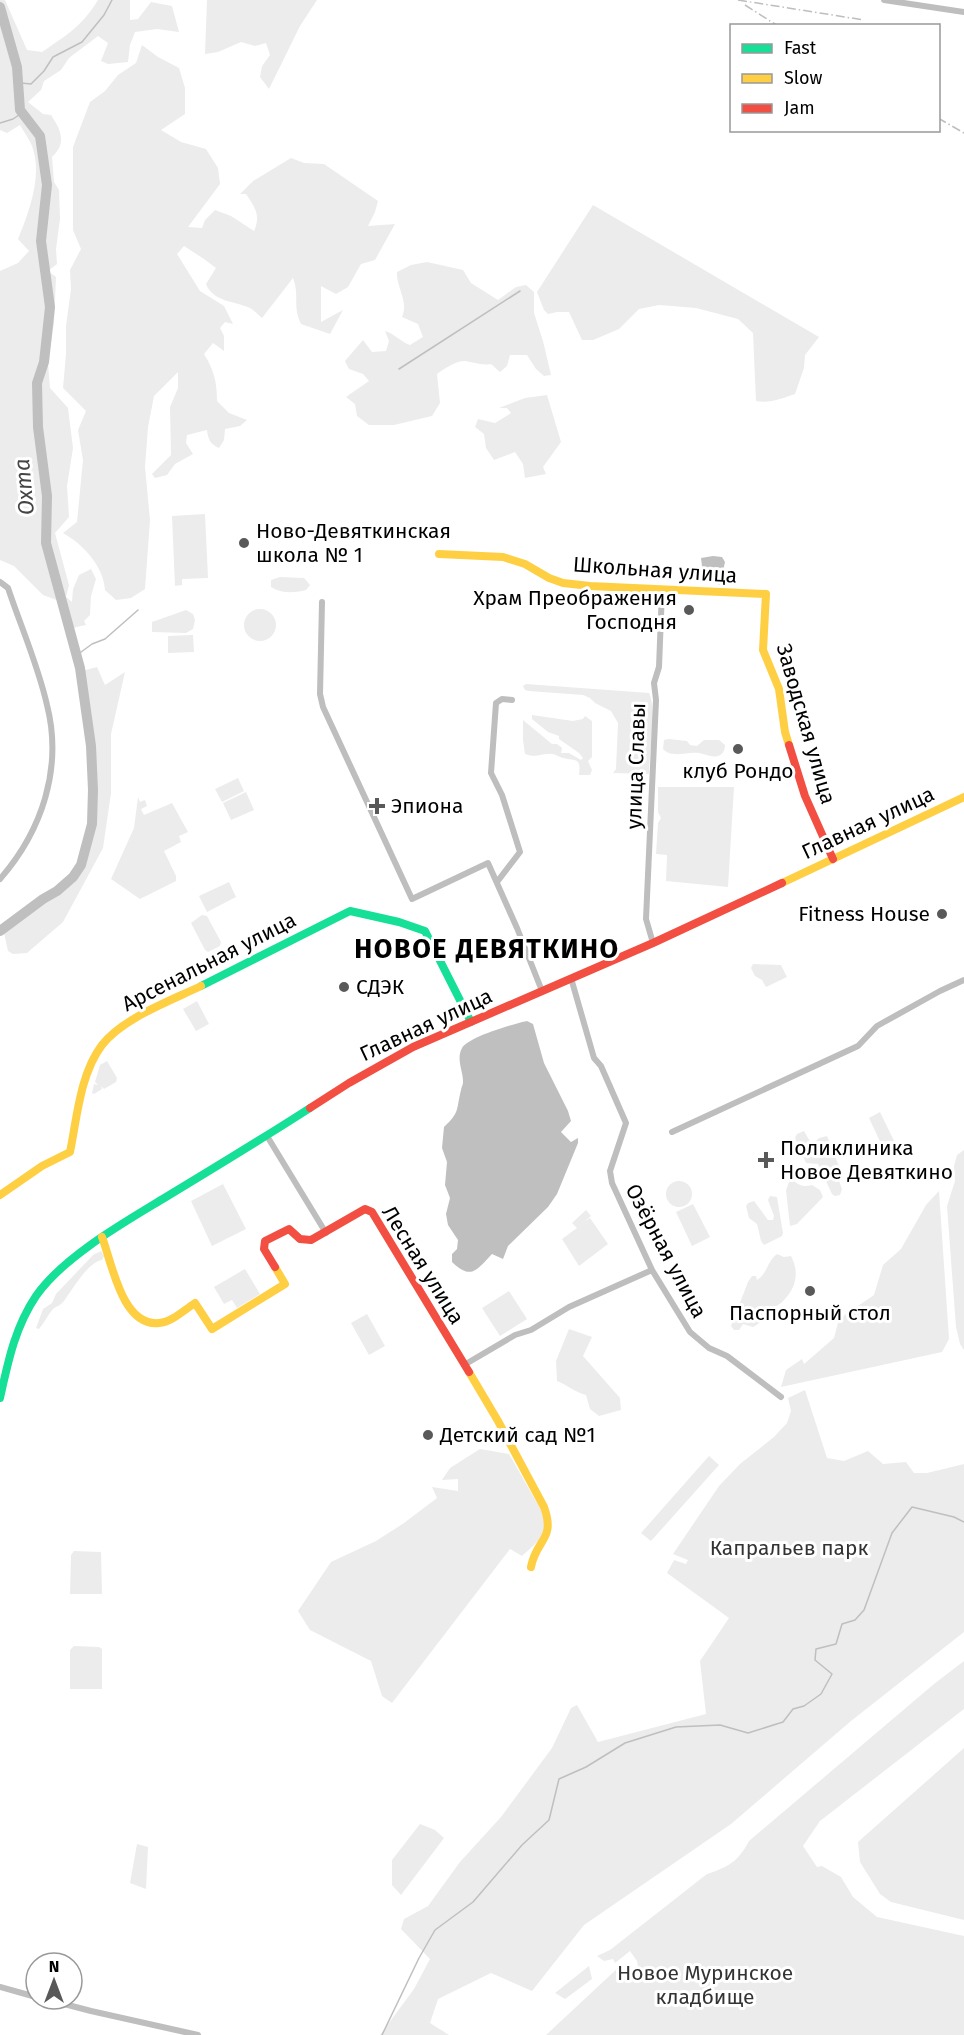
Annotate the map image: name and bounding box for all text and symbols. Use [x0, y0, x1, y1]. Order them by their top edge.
legend [730, 24, 940, 132]
text: Fast [784, 37, 817, 59]
text: Slow [784, 67, 823, 89]
text: Jam [784, 97, 815, 119]
water label: Охта [8, 458, 40, 516]
place label: Ново-Девяткинская школа № 1 [256, 518, 451, 568]
marker: Ново-Девяткинская школа № 1 [237, 536, 251, 550]
street label: Школьная улица [572, 551, 738, 589]
place label: Храм Преображения Господня [473, 585, 677, 635]
marker: Храм Преображения Господня [682, 603, 696, 617]
street label: Заводская улица [771, 641, 841, 807]
street label: улица Славы [621, 702, 651, 830]
marker: клуб Рондо [731, 742, 745, 756]
place label: клуб Рондо [682, 758, 794, 784]
street label: Главная улица [797, 781, 939, 865]
place label: Эпиона [391, 793, 463, 819]
marker: Эпиона [368, 797, 386, 815]
place label: Fitness House [798, 901, 930, 927]
street label: Арсенальная улица [118, 907, 300, 1017]
marker: Fitness House [935, 907, 949, 921]
district label: НОВОЕ ДЕВЯТКИНО [354, 933, 620, 965]
place label: СДЭК [356, 974, 405, 1000]
marker: СДЭК [337, 980, 351, 994]
street label: Главная улица [355, 983, 497, 1067]
place label: Поликлиника Новое Девяткино [780, 1135, 953, 1185]
marker: Поликлиника Новое Девяткино [757, 1151, 775, 1169]
street label: Озёрная улица [620, 1179, 712, 1323]
street label: Лесная улица [376, 1201, 470, 1329]
marker: Паспорный стол [803, 1284, 817, 1298]
place label: Паспорный стол [729, 1300, 891, 1326]
place label: Детский сад №1 [439, 1422, 596, 1448]
marker: Детский сад №1 [421, 1428, 435, 1442]
park label: Капральев парк [710, 1535, 868, 1561]
north arrow [24, 1951, 84, 2011]
text: N [49, 1957, 59, 1976]
park label: Новое Муринское кладбище [617, 1960, 793, 2010]

